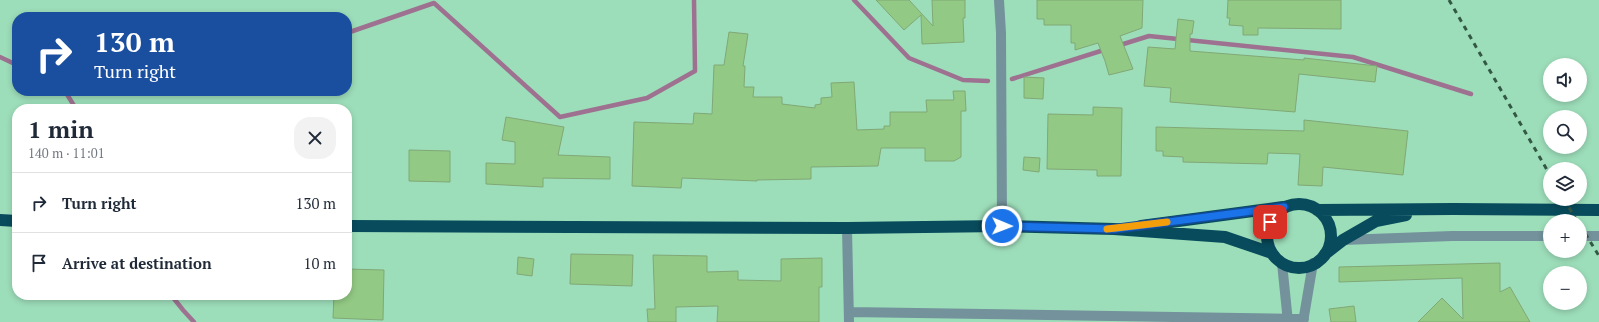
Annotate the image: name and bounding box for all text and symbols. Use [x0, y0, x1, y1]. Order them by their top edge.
text: 130 m [94, 23, 175, 60]
icon: right [28, 28, 80, 80]
map controls [1543, 58, 1587, 310]
button: sound [1543, 58, 1587, 102]
text: Turn right [94, 59, 176, 83]
button: search [1543, 110, 1587, 154]
text: 1 min [28, 113, 94, 145]
button: close [294, 117, 336, 159]
text: 140 m · 11:01 [28, 144, 105, 162]
button: layers [1543, 162, 1587, 206]
icon: right [28, 192, 50, 214]
text: Turn right [62, 193, 137, 213]
text: 130 m [295, 193, 336, 213]
position arrow [981, 205, 1023, 247]
pin [1253, 205, 1287, 239]
icon: arrive [1259, 211, 1281, 233]
button: + [1543, 214, 1587, 258]
icon: arrive [28, 252, 50, 274]
text: Arrive at destination [62, 253, 212, 273]
text: 10 m [303, 253, 336, 273]
button: − [1543, 266, 1587, 310]

